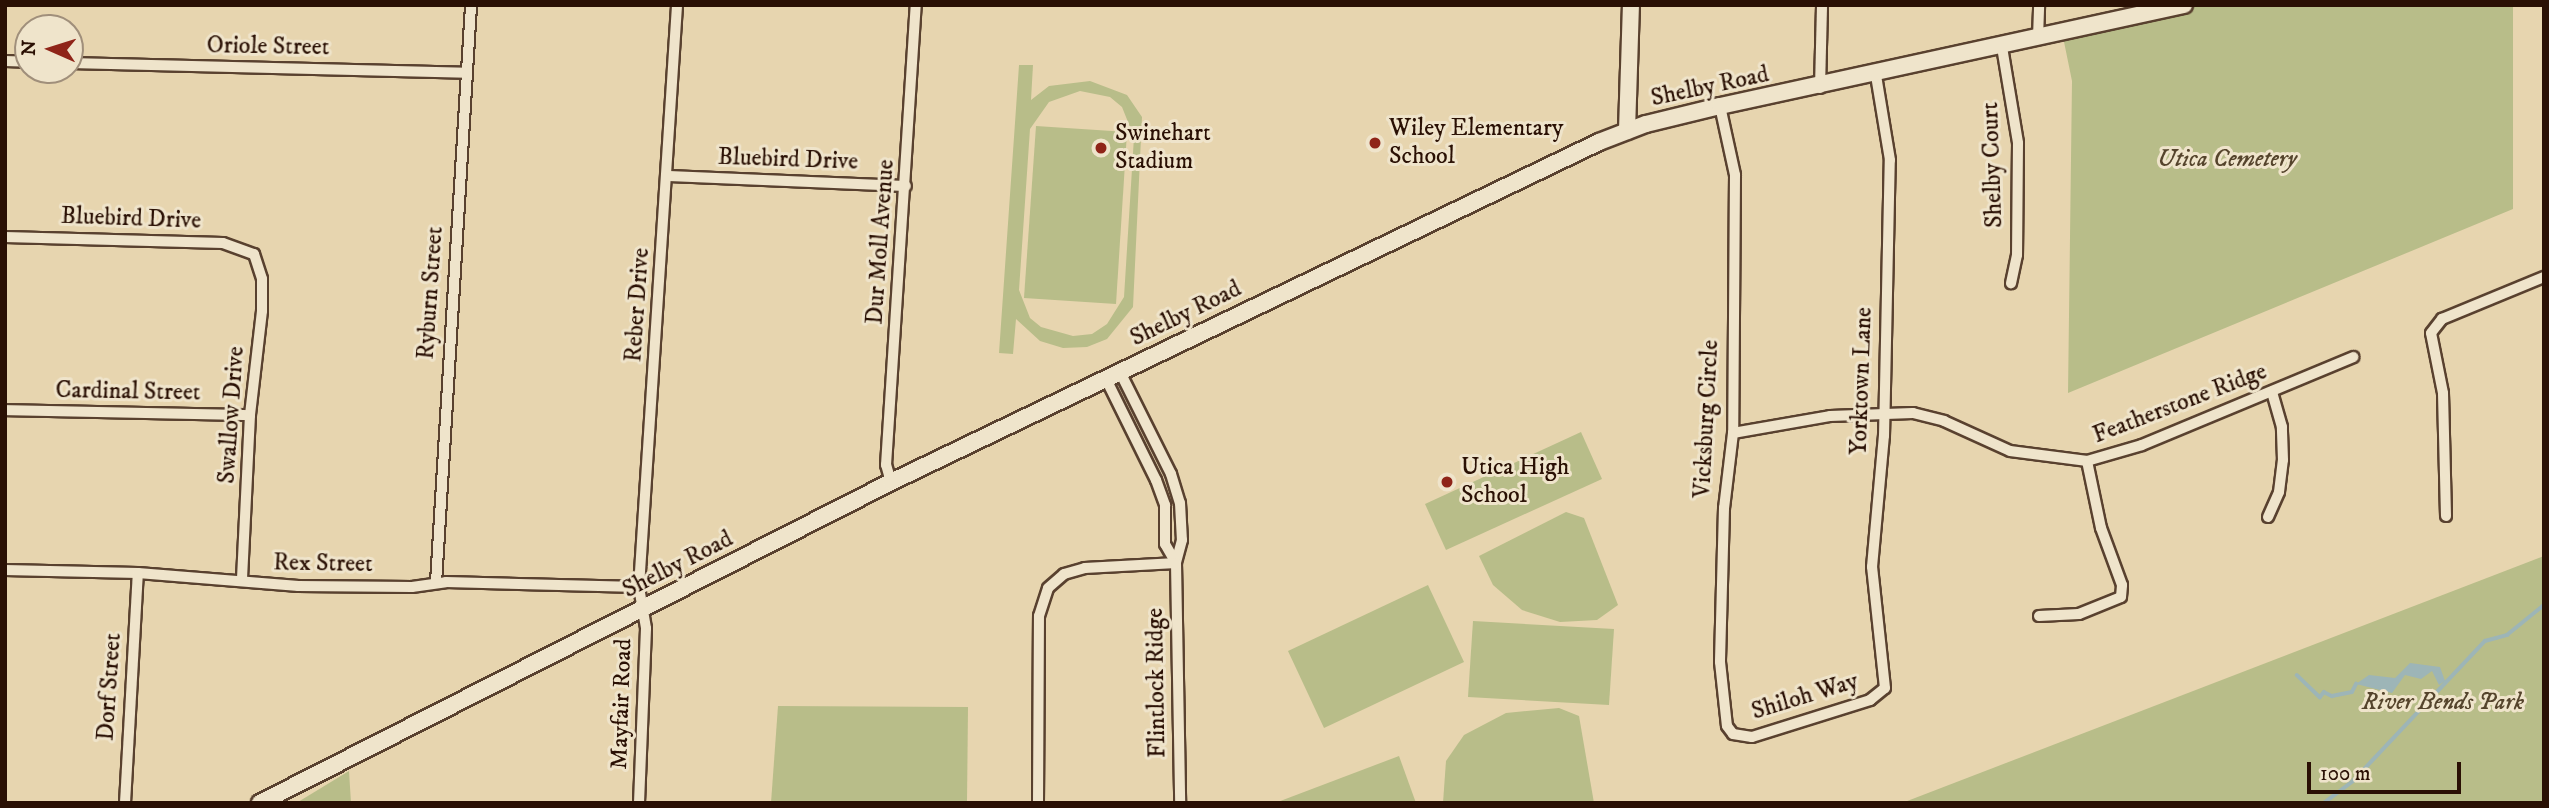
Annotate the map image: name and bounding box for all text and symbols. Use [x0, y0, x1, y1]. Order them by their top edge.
north arrow [14, 14, 84, 84]
street label: Oriole Street [206, 32, 330, 62]
text: N [18, 40, 41, 56]
street label: Shelby Road [1648, 60, 1772, 114]
street label: Shelby Court [1976, 102, 2010, 228]
place label: Wiley Elementary School [1389, 115, 1563, 171]
place label: Swinehart Stadium [1115, 120, 1211, 176]
marker: Wiley Elementary School [1367, 135, 1383, 151]
marker: Swinehart Stadium [1093, 140, 1109, 156]
street label: Bluebird Drive [717, 143, 859, 177]
park label: Utica Cemetery [2157, 146, 2297, 174]
street label: Dur Moll Avenue [861, 158, 901, 326]
street label: Bluebird Drive [60, 202, 202, 236]
street label: Ryburn Street [412, 226, 450, 360]
street label: Reber Drive [620, 247, 656, 363]
street label: Shelby Road [1126, 275, 1246, 353]
street label: Yorktown Lane [1845, 307, 1879, 455]
street label: Vicksburg Circle [1688, 339, 1726, 499]
street label: Swallow Drive [213, 345, 251, 485]
street label: Featherstone Ridge [2089, 358, 2271, 450]
street label: Cardinal Street [55, 376, 201, 408]
place label: Utica High School [1461, 454, 1569, 510]
marker: Utica High School [1439, 474, 1455, 490]
street label: Shelby Road [618, 525, 738, 605]
street label: Rex Street [273, 549, 373, 579]
street label: Flintlock Ridge [1141, 608, 1173, 758]
street label: Dorf Street [92, 632, 128, 742]
street label: Mayfair Road [605, 638, 639, 770]
street label: Shiloh Way [1748, 667, 1862, 727]
park label: River Bends Park [2362, 689, 2524, 717]
scale bar [2311, 748, 2465, 792]
text: 100 m [2320, 761, 2371, 787]

